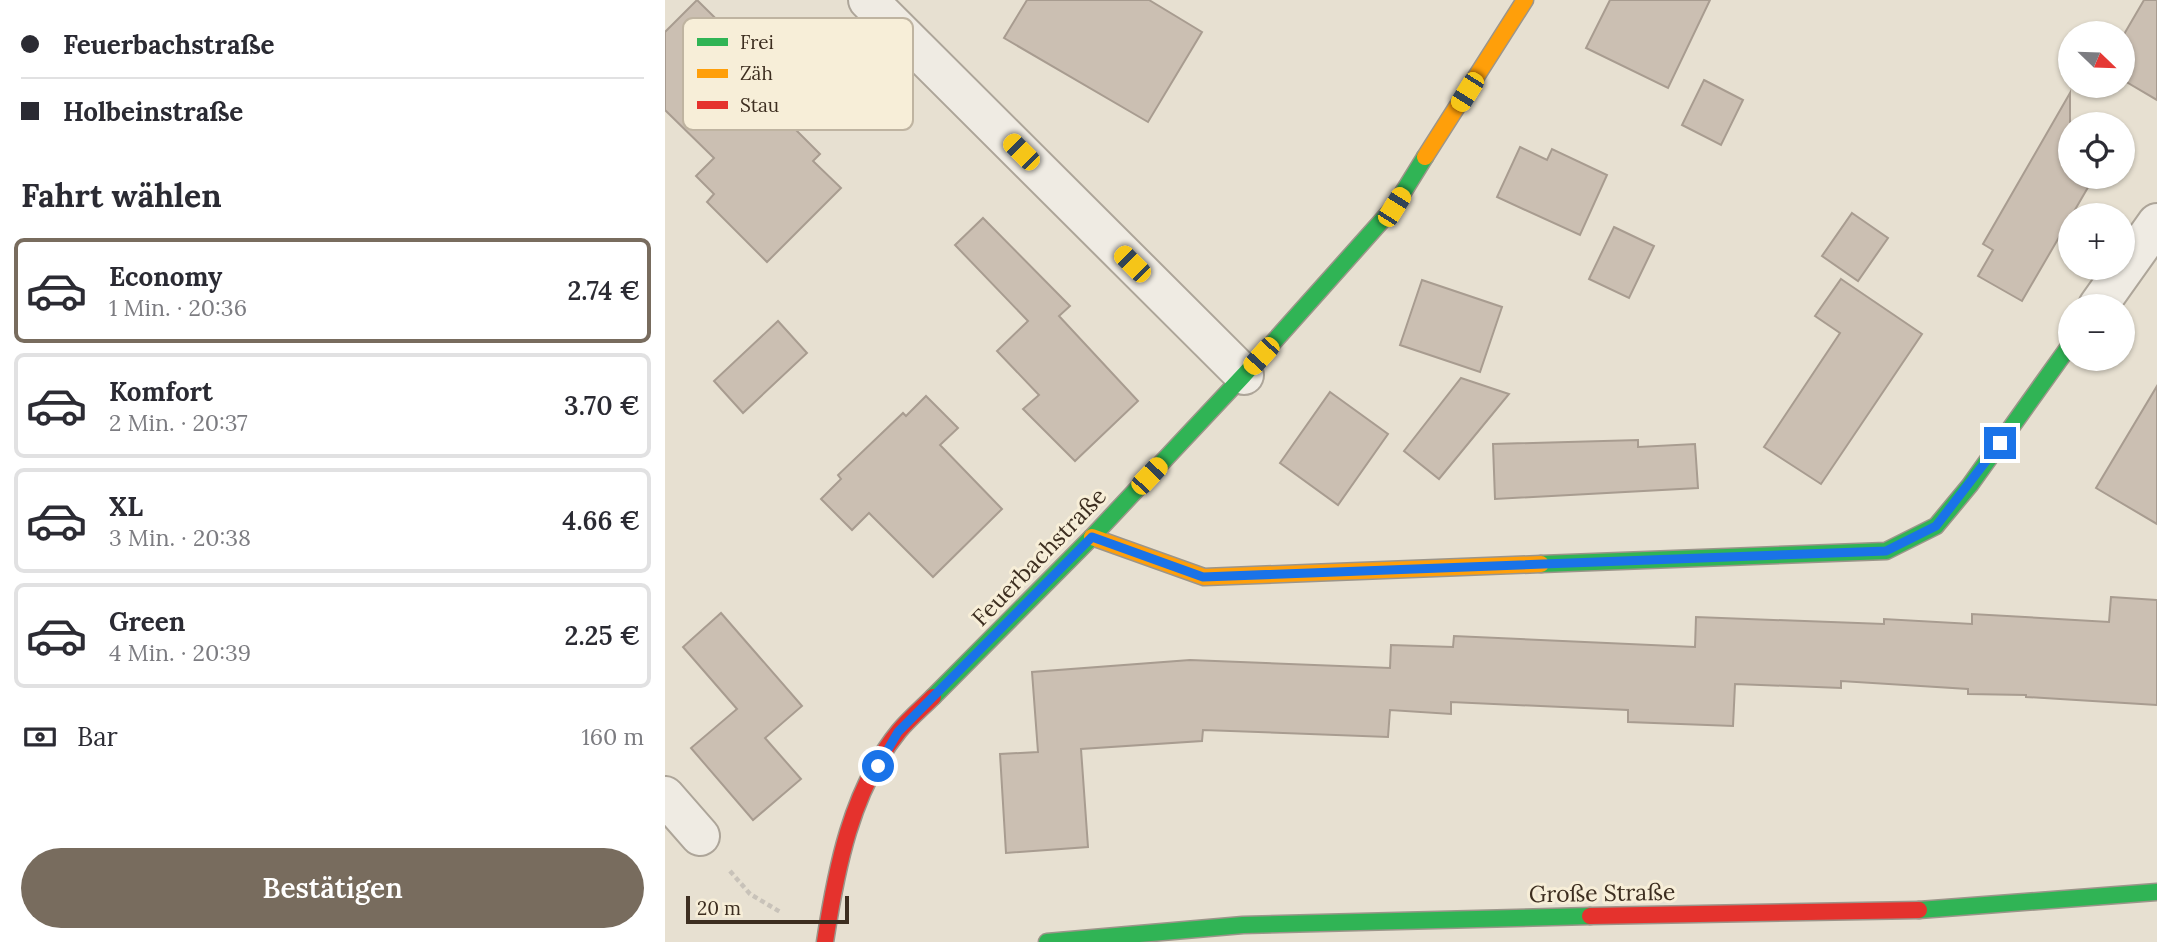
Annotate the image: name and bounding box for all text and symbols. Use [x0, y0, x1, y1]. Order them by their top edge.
legend [683, 18, 913, 130]
north arrow [2058, 21, 2135, 98]
map controls [2058, 21, 2135, 371]
text: Feuerbachstraße [63, 28, 275, 61]
text: Frei [740, 30, 774, 54]
text: Zäh [740, 61, 773, 85]
car [1447, 69, 1488, 115]
text: Stau [740, 93, 779, 117]
text: Holbeinstraße [63, 95, 243, 128]
button: locate [2058, 112, 2135, 189]
car [999, 130, 1044, 174]
text: Fahrt wählen [21, 175, 222, 216]
car [1374, 184, 1415, 230]
button: + [2058, 203, 2135, 280]
car [1110, 242, 1155, 286]
icon: car [25, 259, 88, 322]
text: Economy [109, 260, 222, 293]
text: 2.74 € [567, 274, 640, 307]
text: 1 Min. · 20:36 [109, 293, 247, 322]
button: − [2058, 294, 2135, 371]
car [1240, 333, 1283, 379]
icon: car [25, 374, 88, 437]
text: Komfort [109, 375, 213, 408]
text: 3.70 € [564, 389, 640, 422]
text: 2 Min. · 20:37 [109, 408, 248, 437]
route end [1984, 427, 2016, 459]
car [1127, 453, 1172, 499]
street label: Feuerbachstraße [965, 481, 1112, 632]
icon: car [25, 489, 88, 552]
text: XL [109, 490, 143, 523]
text: 4.66 € [562, 504, 640, 537]
text: 3 Min. · 20:38 [109, 523, 251, 552]
icon: car [25, 604, 88, 667]
text: Green [109, 605, 185, 638]
text: 2.25 € [565, 619, 640, 652]
text: 4 Min. · 20:39 [109, 638, 251, 667]
icon: cash [21, 718, 59, 756]
text: Bar [77, 720, 118, 753]
text: 160 m [581, 722, 644, 751]
route start [862, 750, 894, 782]
button: Bestätigen [21, 848, 644, 928]
street label: Große Straße [1529, 877, 1675, 908]
scale bar [686, 893, 849, 925]
text: 20 m [697, 896, 741, 920]

